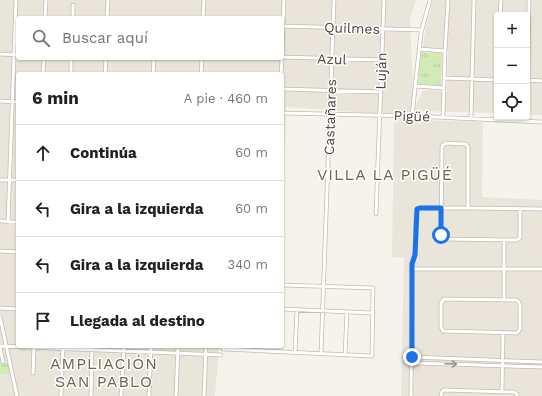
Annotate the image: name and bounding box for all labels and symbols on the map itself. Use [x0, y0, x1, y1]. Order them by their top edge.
street label: Quilmes [324, 19, 380, 37]
street label: Azul [317, 50, 348, 68]
street label: Luján [372, 52, 390, 90]
street label: Castañares [321, 79, 339, 155]
street label: Pigüé [394, 107, 430, 125]
district label: VILLA LA PIGÜÉ [317, 165, 453, 184]
route start [432, 226, 450, 244]
route end [403, 348, 421, 366]
district label: AMPLIACIÓN SAN PABLO [50, 354, 158, 391]
one-way arrow [444, 360, 457, 368]

